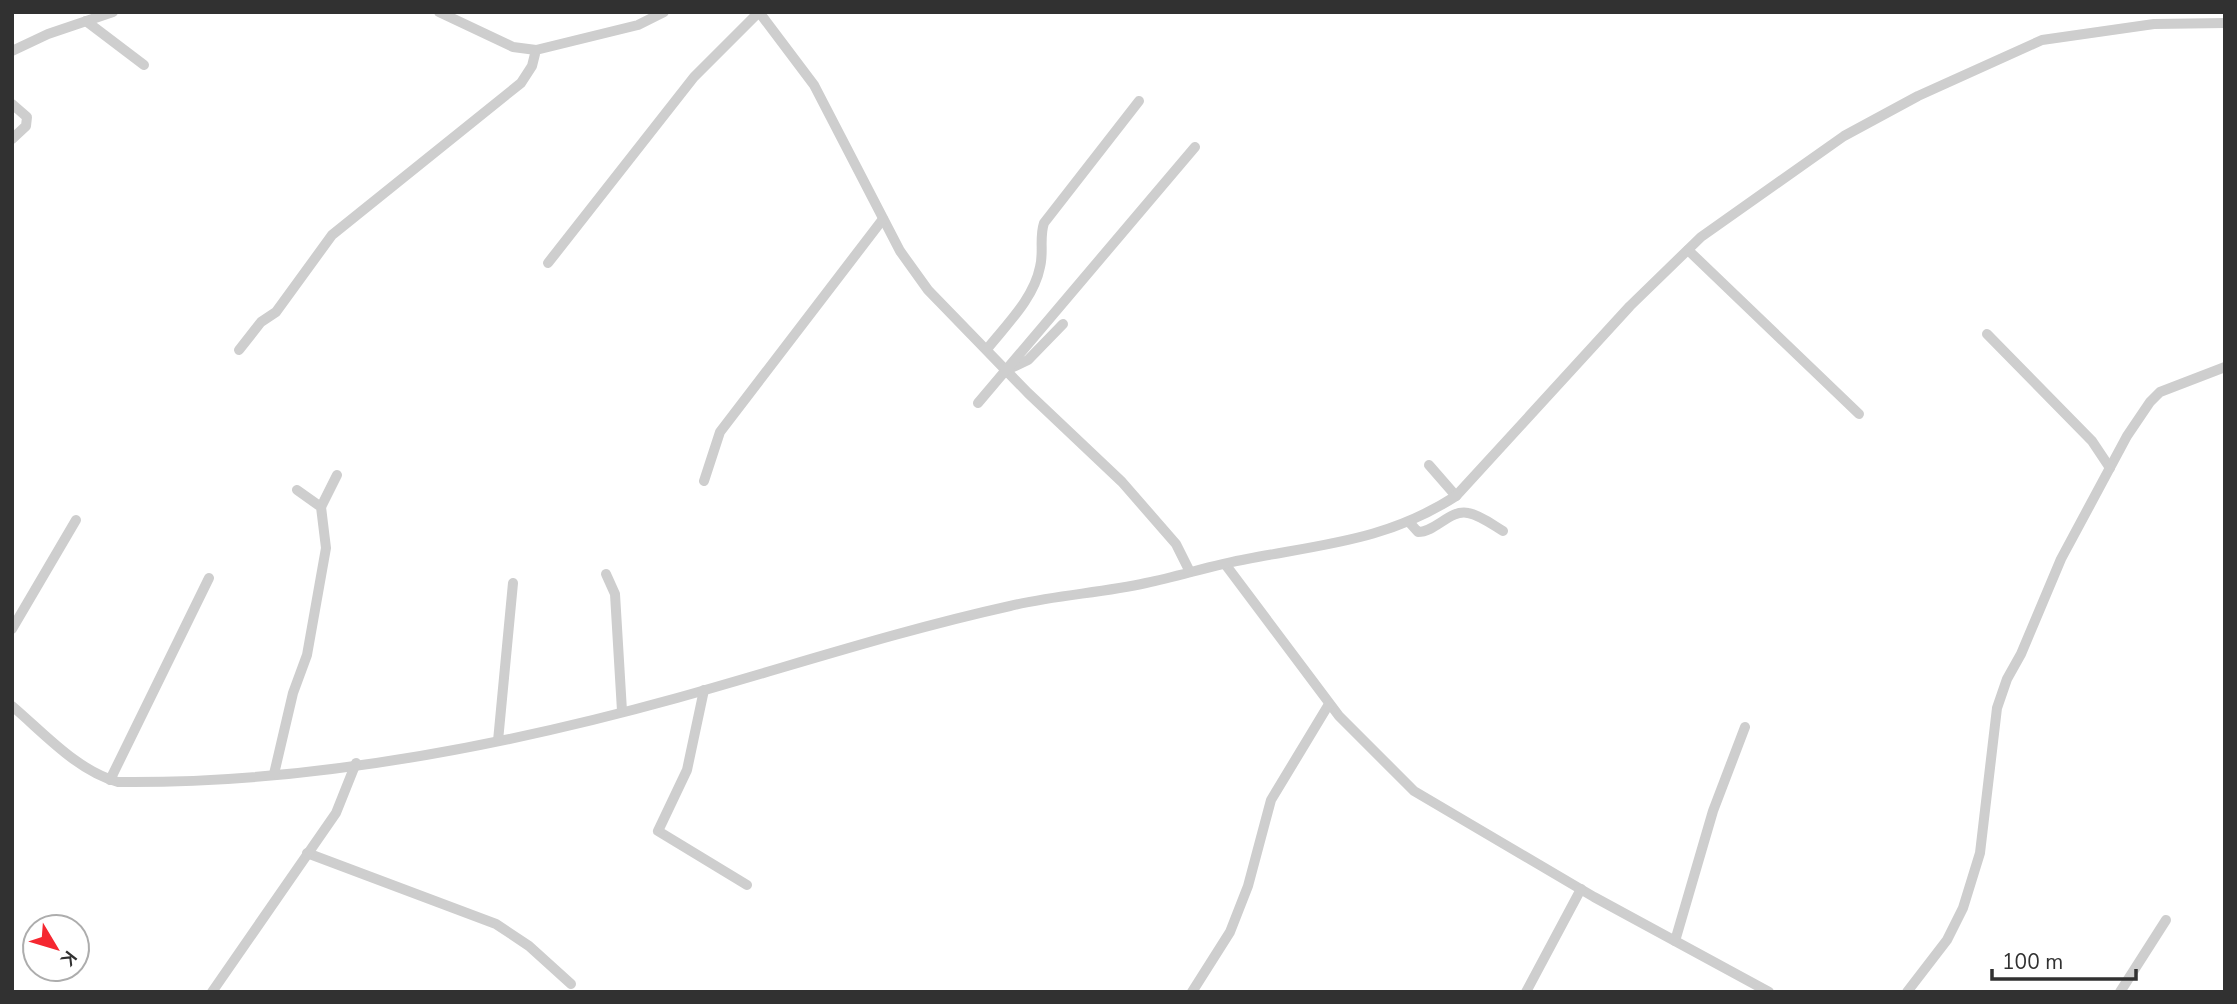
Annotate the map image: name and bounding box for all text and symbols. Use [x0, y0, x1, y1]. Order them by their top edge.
north arrow [21, 913, 91, 983]
scale bar [1992, 937, 2136, 981]
text: K [54, 945, 83, 972]
text: 100 m [2002, 948, 2063, 976]

